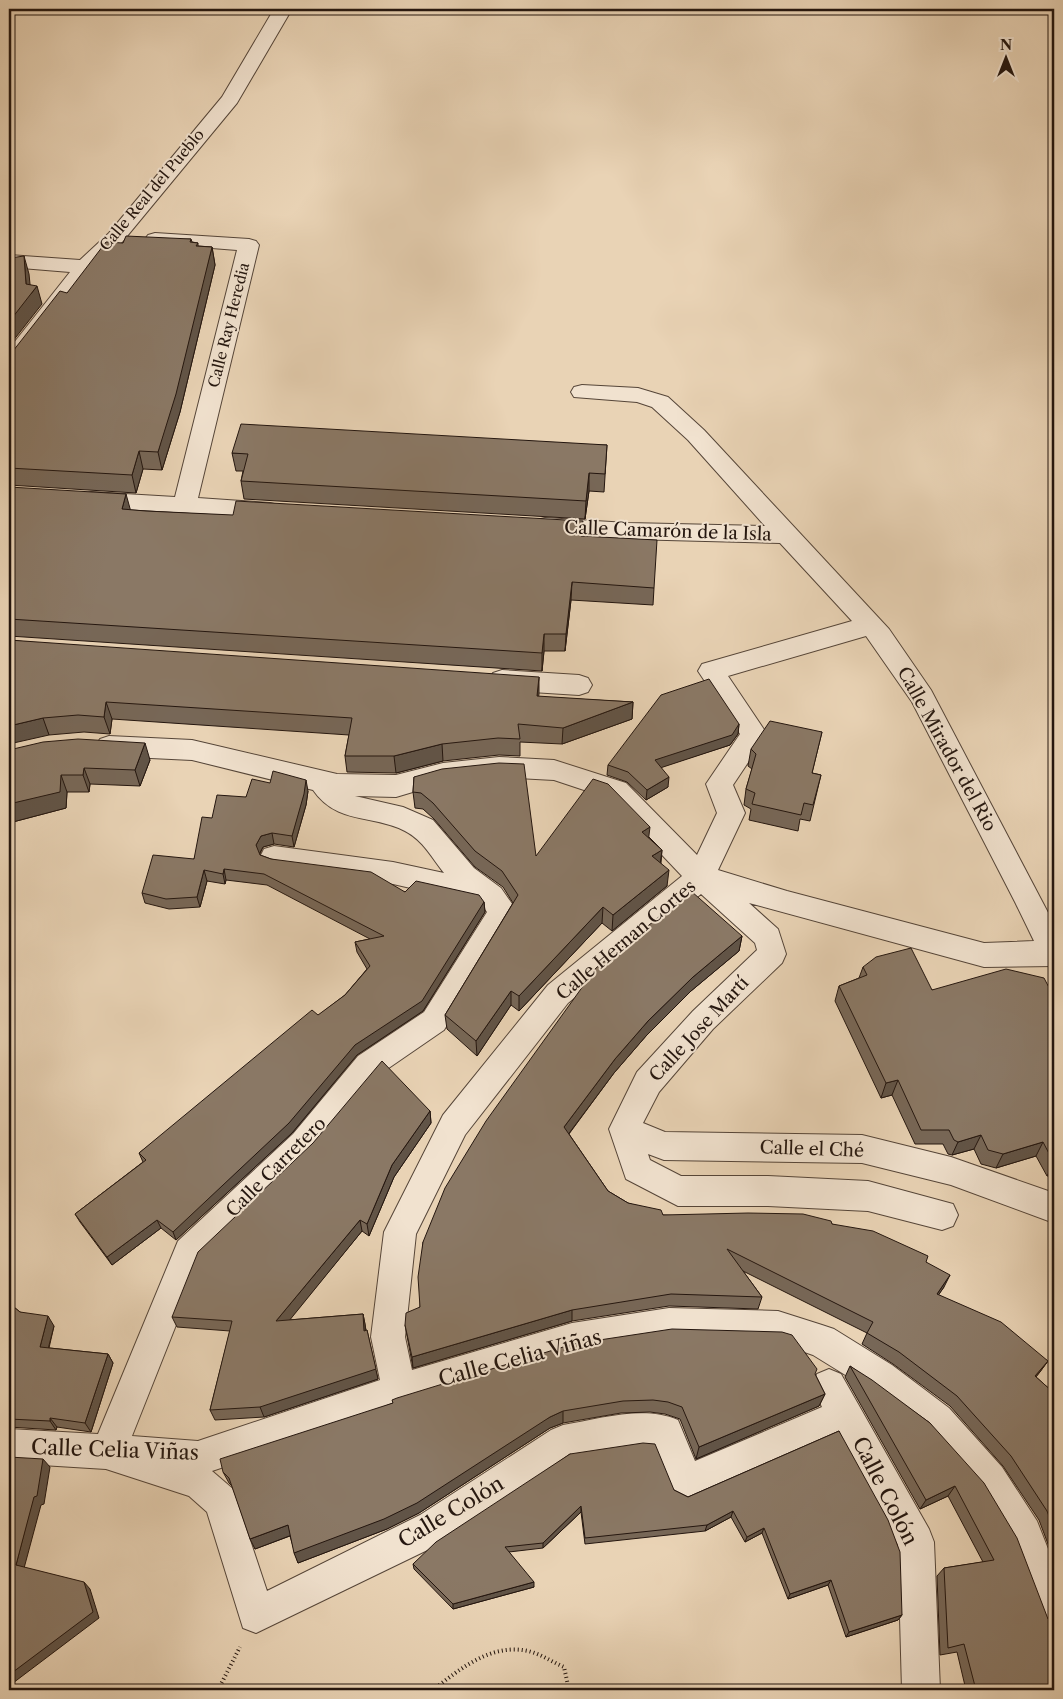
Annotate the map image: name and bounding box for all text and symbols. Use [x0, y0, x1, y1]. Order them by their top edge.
north arrow [980, 32, 1030, 82]
text: N [1000, 36, 1012, 54]
street label: Calle Real del Pueblo [95, 125, 208, 254]
street label: Calle Ray Heredia [204, 260, 253, 389]
street label: Calle Camarón de la Isla [564, 516, 773, 546]
street label: Calle Mirador del Rio [893, 663, 1001, 835]
street label: Calle Hernan Cortes [552, 875, 700, 1005]
street label: Calle Jose Martí [645, 971, 754, 1086]
street label: Calle Carretero [221, 1112, 331, 1222]
street label: Calle el Ché [759, 1136, 865, 1162]
street label: Calle Celia Viñas [436, 1324, 604, 1391]
street label: Calle Colón [847, 1432, 923, 1549]
street label: Calle Celia Viñas [31, 1434, 199, 1465]
street label: Calle Colón [394, 1470, 508, 1553]

